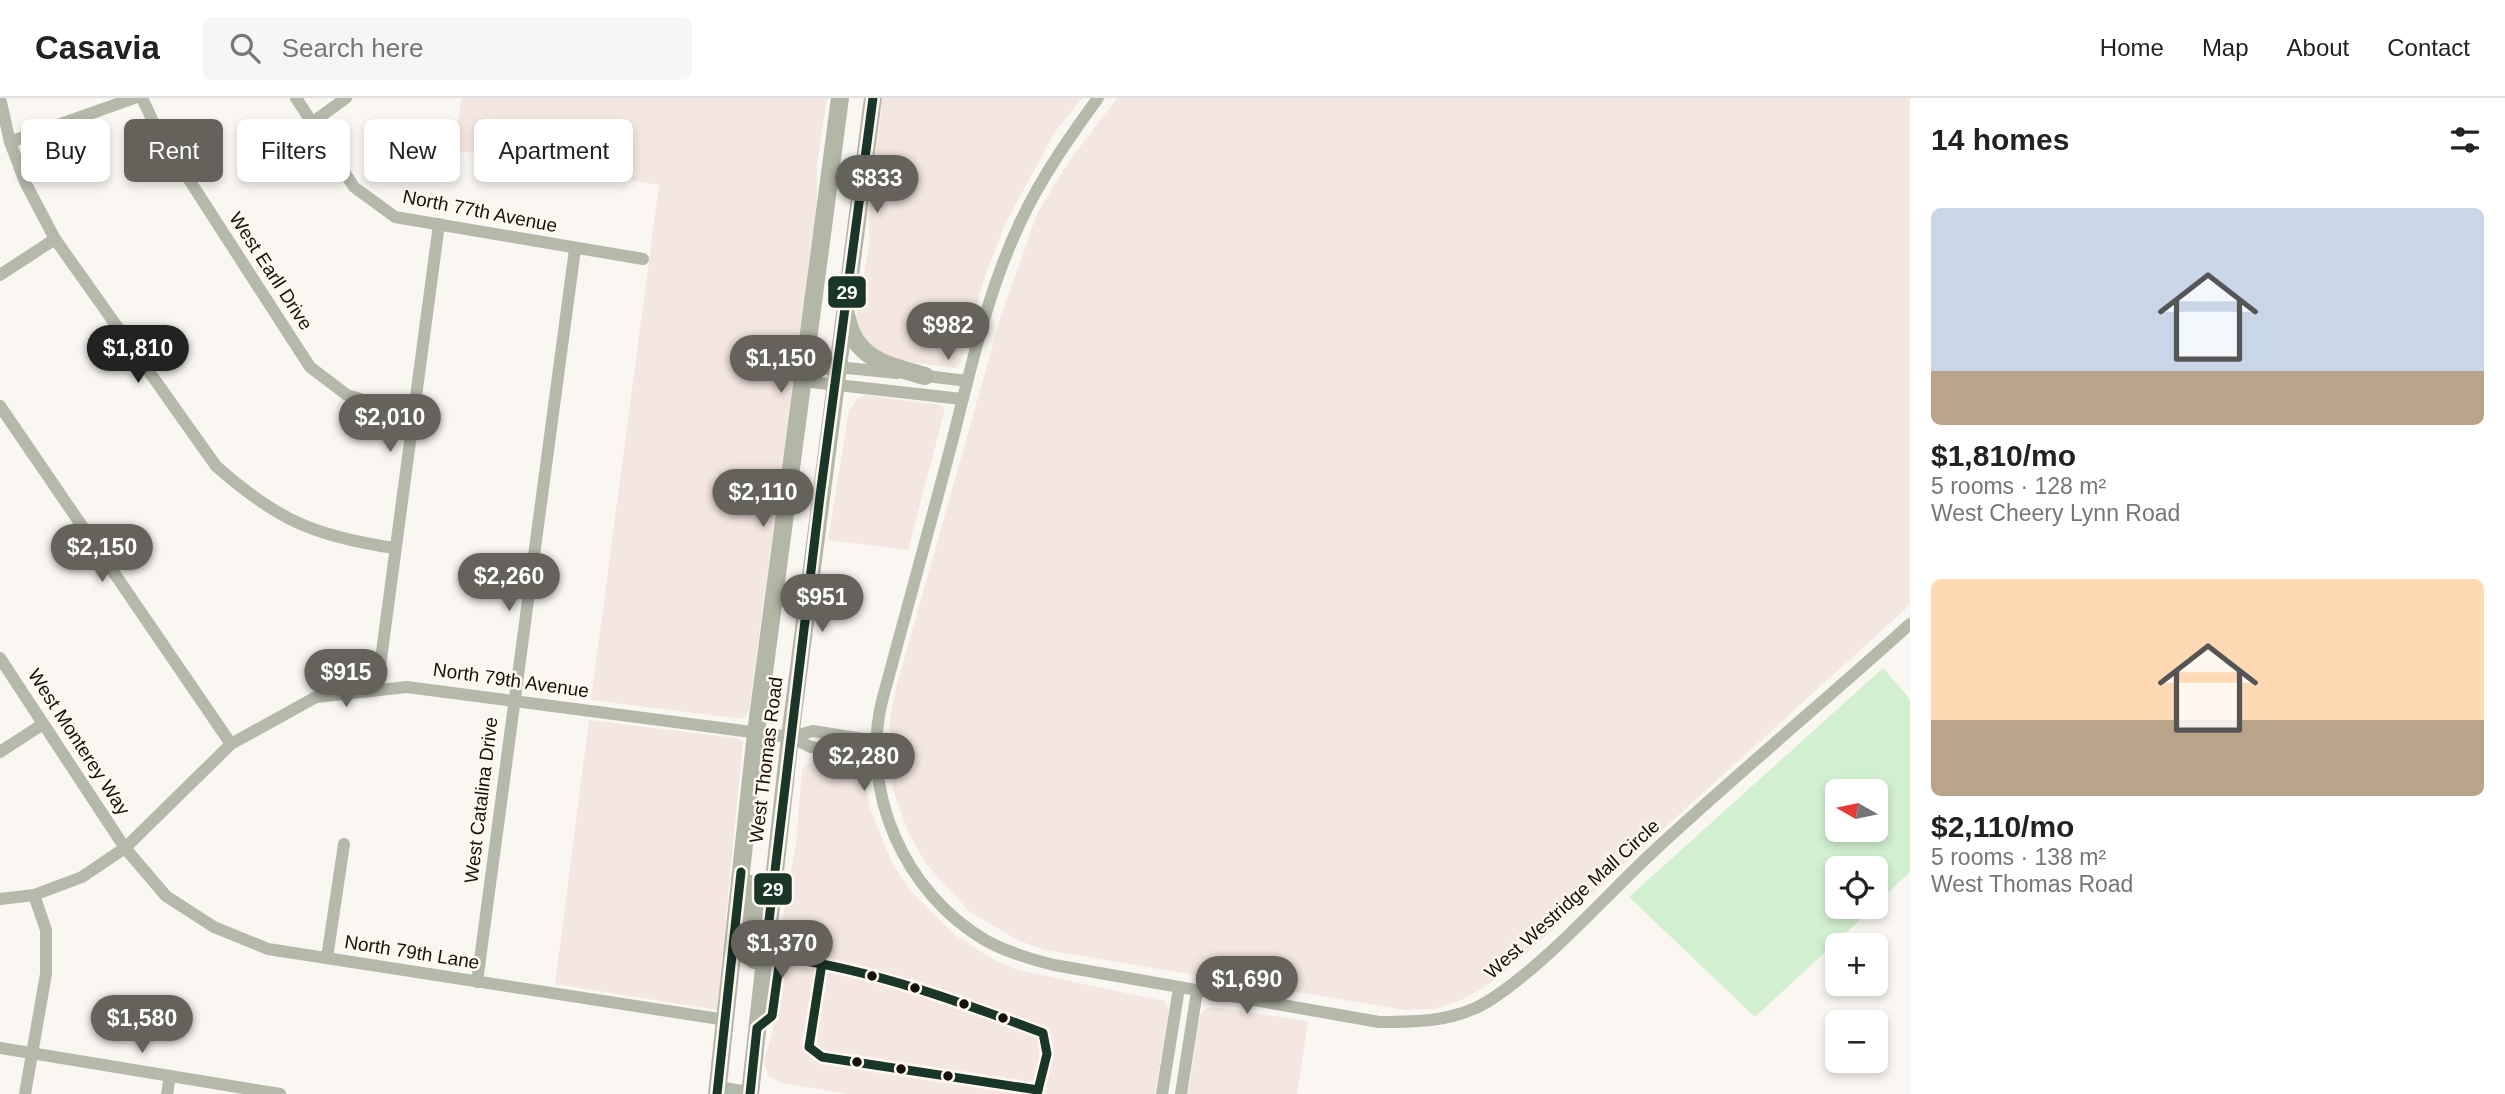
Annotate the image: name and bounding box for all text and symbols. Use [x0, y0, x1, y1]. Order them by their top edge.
search box [202, 17, 692, 80]
text: Casavia [35, 29, 160, 66]
icon: search [226, 29, 264, 67]
text: Search here [282, 33, 423, 63]
text: Home [2100, 34, 2164, 61]
text: Map [2202, 34, 2249, 61]
text: About [2287, 34, 2349, 61]
text: Contact [2387, 34, 2470, 61]
chip: Buy [21, 119, 110, 182]
chip: Rent [124, 119, 223, 182]
chip: Filters [237, 119, 350, 182]
chip: New [364, 119, 460, 182]
chip: Apartment [474, 119, 633, 182]
icon: filters [2446, 121, 2484, 159]
text: 14 homes [1931, 123, 2069, 156]
pin: $833 [836, 156, 918, 215]
text: $833 [851, 165, 903, 191]
street label: North 77th Avenue [401, 186, 559, 236]
street label: West Earll Drive [225, 208, 317, 334]
icon: home [2145, 254, 2271, 380]
line badge: 29 [827, 275, 867, 309]
text: 29 [836, 282, 858, 303]
pin: $982 [907, 302, 989, 362]
text: $982 [922, 312, 974, 338]
pin: $1,810 [81, 326, 195, 385]
text: $1,810 [103, 335, 173, 361]
pin: $1,150 [724, 336, 838, 395]
text: $1,150 [746, 345, 816, 371]
pin: $2,010 [333, 394, 447, 454]
text: $2,010 [355, 404, 425, 430]
text: $1,810/mo [1931, 439, 2076, 472]
pin: $2,110 [706, 470, 820, 529]
text: 5 rooms · 128 m² [1931, 473, 2106, 499]
text: $2,110 [728, 479, 798, 505]
text: West Cheery Lynn Road [1931, 500, 2180, 526]
pin: $2,150 [45, 524, 159, 584]
text: $2,150 [67, 534, 137, 560]
pin: $2,260 [452, 554, 566, 613]
text: $2,260 [474, 563, 544, 589]
pin: $951 [781, 574, 863, 634]
text: $951 [796, 584, 848, 610]
icon: home [2145, 625, 2271, 751]
pin: $915 [305, 650, 387, 709]
text: $915 [320, 659, 372, 685]
street label: North 79th Avenue [432, 659, 590, 701]
street label: West Monterey Way [24, 665, 134, 819]
street label: West Thomas Road [745, 676, 787, 844]
street label: West Catalina Drive [460, 716, 502, 884]
pin: $2,280 [807, 734, 921, 793]
text: $2,280 [829, 743, 899, 769]
north arrow [1825, 779, 1888, 842]
map controls [1825, 779, 1888, 1073]
text: $2,110/mo [1931, 810, 2074, 843]
street label: West Westridge Mall Circle [1480, 815, 1664, 983]
text: 5 rooms · 138 m² [1931, 844, 2106, 870]
button: locate [1825, 856, 1888, 919]
text: West Thomas Road [1931, 871, 2133, 897]
line badge: 29 [753, 872, 793, 906]
text: 29 [762, 879, 784, 900]
pin: $1,370 [725, 920, 839, 980]
text: $1,370 [747, 930, 817, 956]
street label: North 79th Lane [343, 931, 481, 973]
button: + [1825, 933, 1888, 996]
pin: $1,690 [1190, 956, 1304, 1016]
text: $1,690 [1212, 966, 1282, 992]
unlabelled marker [865, 969, 879, 983]
unlabelled marker [908, 981, 922, 995]
pin: $1,580 [85, 996, 199, 1055]
unlabelled marker [957, 997, 971, 1011]
text: $1,580 [107, 1005, 177, 1031]
button: − [1825, 1010, 1888, 1073]
unlabelled marker [996, 1011, 1010, 1025]
unlabelled marker [850, 1055, 864, 1069]
unlabelled marker [894, 1062, 908, 1076]
unlabelled marker [941, 1069, 955, 1083]

